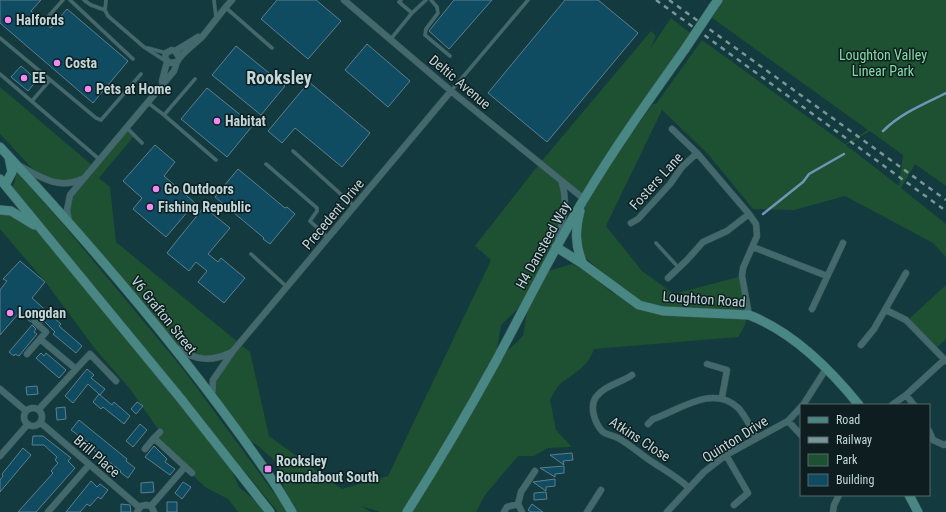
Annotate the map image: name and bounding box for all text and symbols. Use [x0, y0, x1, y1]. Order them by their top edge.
place label: Halfords [16, 12, 64, 28]
marker: Halfords [3, 15, 13, 25]
park label: Loughton Valley Linear Park [839, 47, 927, 79]
street label: Deltic Avenue [426, 52, 494, 113]
place label: Costa [65, 55, 98, 71]
marker: Costa [52, 58, 62, 68]
district label: Rooksley [246, 67, 312, 88]
place label: EE [32, 70, 46, 86]
marker: EE [19, 73, 29, 83]
place label: Pets at Home [96, 81, 172, 97]
marker: Pets at Home [83, 84, 93, 94]
place label: Habitat [225, 113, 266, 129]
marker: Habitat [212, 116, 222, 126]
street label: Fosters Lane [626, 149, 686, 213]
street label: Precedent Drive [299, 175, 367, 252]
place label: Go Outdoors [164, 181, 234, 197]
marker: Go Outdoors [151, 184, 161, 194]
place label: Fishing Republic [158, 199, 251, 215]
street label: H4 Dansteed Way [512, 199, 574, 291]
marker: Fishing Republic [145, 202, 155, 212]
street label: V6 Grafton Street [128, 273, 200, 357]
street label: Loughton Road [662, 288, 746, 310]
place label: Longdan [18, 305, 66, 321]
marker: Longdan [5, 308, 15, 318]
legend [800, 404, 930, 496]
street label: Quinton Drive [699, 412, 771, 465]
street label: Atkins Close [607, 413, 674, 465]
text: Road [836, 413, 860, 427]
street label: Brill Place [71, 432, 124, 481]
text: Railway [836, 433, 872, 447]
place label: Rooksley Roundabout South [276, 453, 379, 485]
text: Park [836, 453, 858, 467]
marker: Rooksley Roundabout South [263, 464, 273, 474]
text: Building [836, 473, 874, 487]

